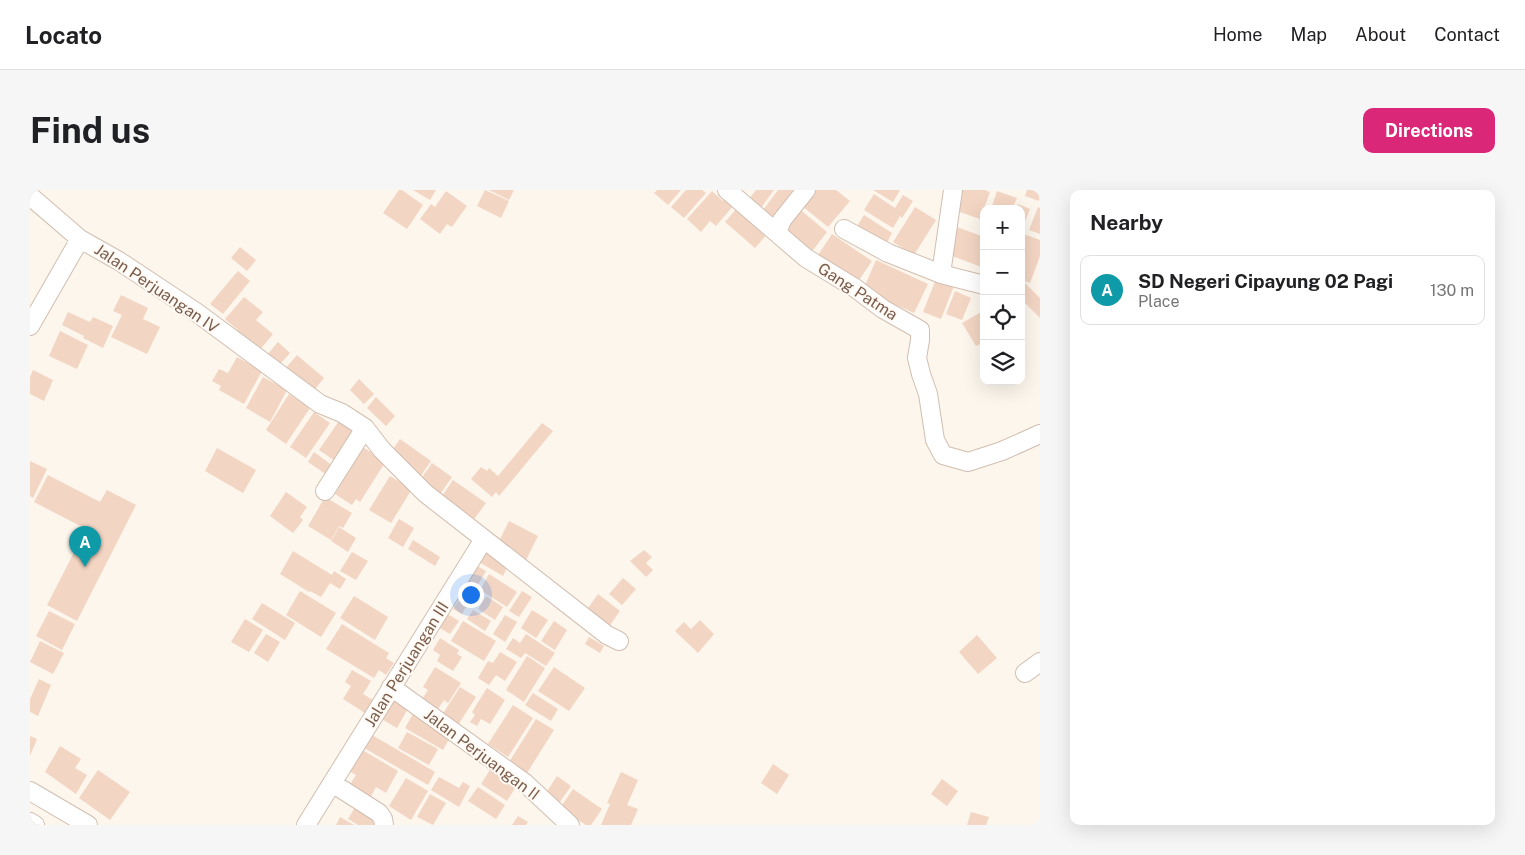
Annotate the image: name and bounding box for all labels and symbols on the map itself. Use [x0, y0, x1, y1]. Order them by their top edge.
street label: Jalan Perjuangan IV [91, 240, 223, 337]
street label: Gang Patma [814, 259, 901, 324]
pin: A [69, 526, 101, 567]
your location [458, 582, 484, 608]
street label: Jalan Perjuangan III [360, 598, 453, 730]
street label: Jalan Perjuangan II [420, 705, 543, 804]

